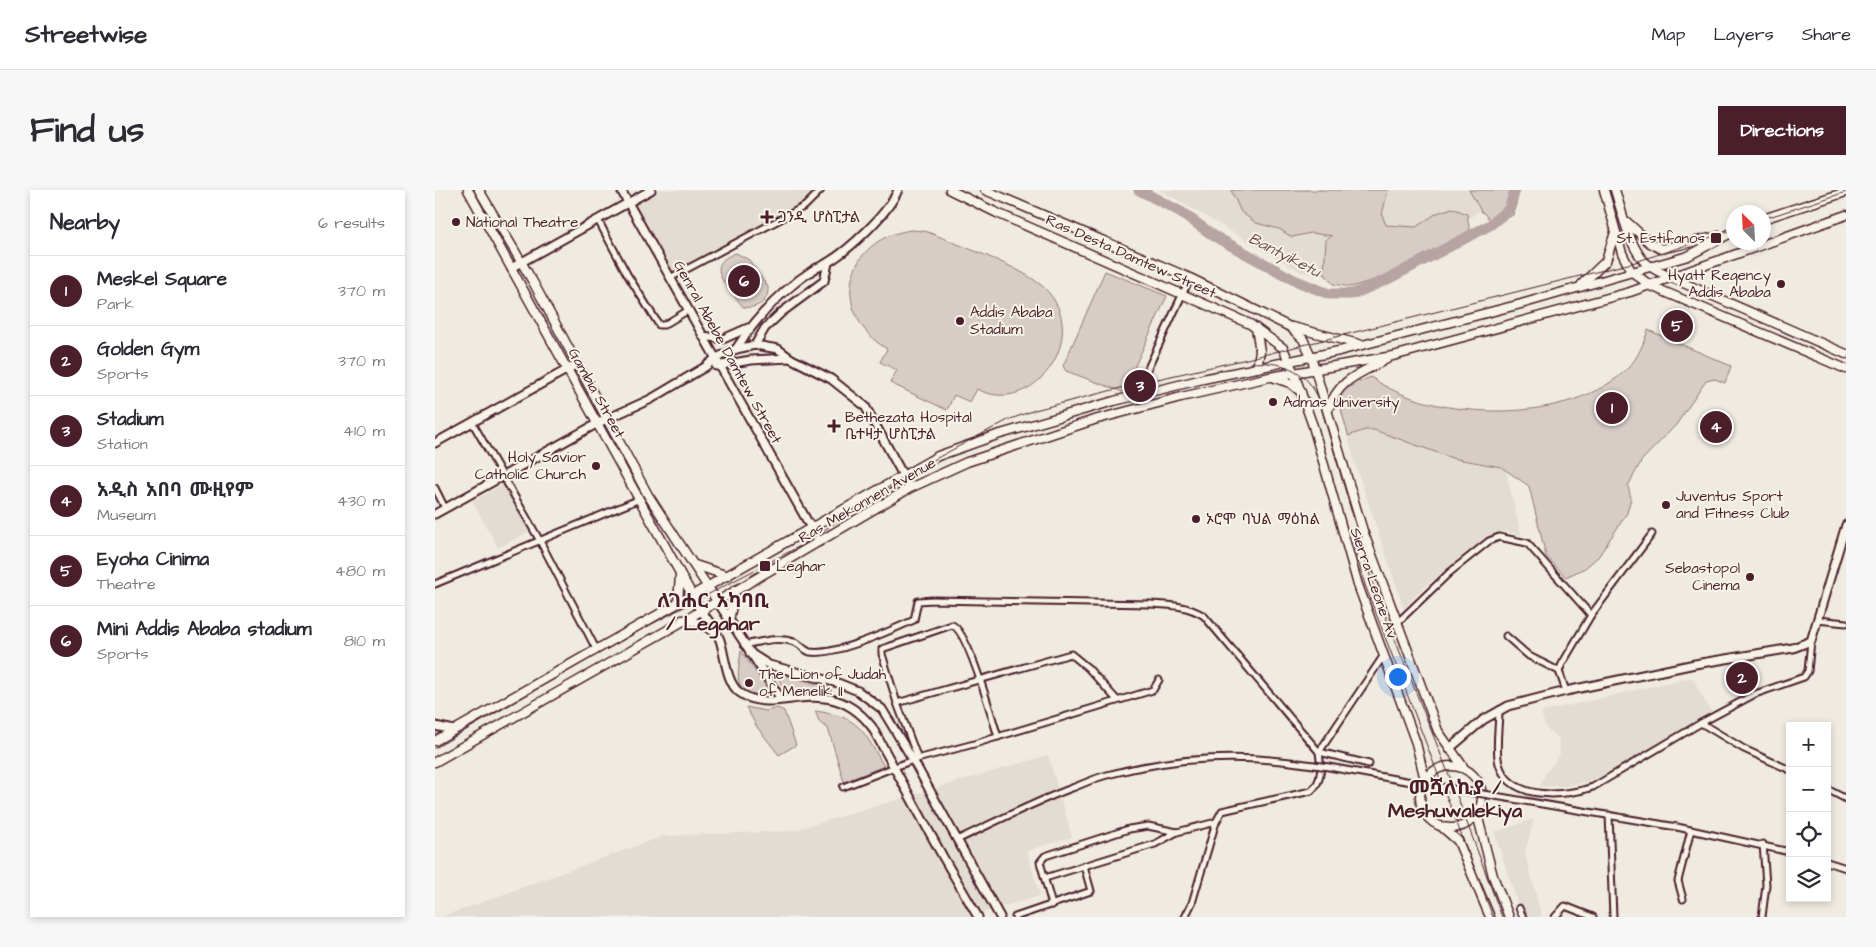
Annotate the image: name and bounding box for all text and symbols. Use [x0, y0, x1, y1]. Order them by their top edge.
text: Streetwise [25, 18, 147, 52]
text: Map [1651, 22, 1685, 47]
text: Layers [1713, 22, 1774, 47]
text: Share [1802, 22, 1851, 47]
text: Find us [30, 106, 144, 155]
button: Directions [1718, 106, 1846, 155]
north arrow [1726, 205, 1771, 250]
place label: ጋንዲ ሆስፒታል [778, 207, 860, 228]
text: Nearby [50, 208, 120, 237]
street label: Ras Desta Damtew Street [1042, 209, 1219, 304]
marker: ጋንዲ ሆስፒታል [760, 210, 774, 224]
text: 6 results [318, 212, 385, 234]
place label: National Theatre [466, 212, 578, 233]
marker: National Theatre [450, 216, 462, 228]
water label: Bantyiketu [1244, 227, 1325, 284]
place label: St. Estifanos [1616, 228, 1705, 249]
marker: St. Estifanos [1709, 231, 1723, 245]
street label: Genral Abebe Damtew Street [668, 257, 787, 448]
pin: 6 [728, 262, 760, 300]
place label: Hyatt Regency Addis Ababa [1668, 265, 1771, 303]
text: Meskel Square [97, 266, 227, 293]
marker: Hyatt Regency Addis Ababa [1775, 278, 1787, 290]
text: 1 [65, 280, 67, 302]
text: 370 m [338, 280, 385, 302]
text: Park [97, 293, 134, 315]
place label: Addis Ababa Stadium [970, 302, 1053, 340]
pin: 5 [1661, 307, 1693, 345]
marker: Addis Ababa Stadium [954, 315, 966, 327]
text: Golden Gym [97, 336, 199, 363]
street label: Gambia Street [563, 344, 630, 442]
text: 2 [61, 350, 71, 372]
text: 370 m [338, 350, 385, 372]
text: Sports [97, 363, 149, 385]
pin: 3 [1124, 367, 1156, 405]
pin: 1 [1596, 389, 1628, 427]
place label: Admas University [1283, 392, 1400, 414]
marker: Admas University [1267, 396, 1279, 408]
text: Stadium [97, 406, 164, 433]
place label: Bethezata Hospital ቤተዛታ ሆስፒታል [845, 407, 972, 445]
pin: 4 [1700, 408, 1732, 446]
marker: Bethezata Hospital ቤተዛታ ሆስፒታል [827, 419, 841, 433]
text: 3 [62, 420, 70, 442]
text: 410 m [343, 420, 385, 442]
text: Station [97, 433, 148, 455]
place label: Holy Savior Catholic Church [475, 447, 587, 485]
street label: Ras Mekonnen Avenue [795, 452, 940, 548]
marker: Holy Savior Catholic Church [590, 460, 602, 472]
text: አዲስ አበባ ሙዚየም [97, 477, 254, 504]
place label: Juventus Sport and Fitness Club [1676, 486, 1790, 524]
text: 4 [61, 490, 71, 512]
text: 430 m [337, 490, 385, 512]
marker: Juventus Sport and Fitness Club [1660, 499, 1672, 511]
text: Museum [97, 504, 156, 526]
place label: ኦሮሞ ባህል ማዕከል [1206, 509, 1320, 530]
marker: ኦሮሞ ባህል ማዕከል [1190, 513, 1202, 525]
street label: Sierra Leone Av [1345, 525, 1402, 642]
text: Eyoha Cinima [97, 546, 209, 573]
place label: Leghar [776, 556, 826, 578]
place label: Sebastopol Cinema [1665, 558, 1740, 596]
marker: Leghar [758, 559, 772, 573]
text: 5 [60, 560, 72, 582]
text: 480 m [335, 560, 385, 582]
marker: Sebastopol Cinema [1744, 571, 1756, 583]
text: Theatre [97, 573, 156, 595]
district label: ለገሐር አካባቢ / Legahar [657, 587, 769, 639]
text: Mini Addis Ababa stadium [97, 616, 312, 643]
text: 6 [61, 630, 71, 652]
text: 810 m [344, 630, 385, 652]
text: Sports [97, 643, 149, 665]
pin: 2 [1726, 659, 1758, 697]
place label: The Lion of Judah of Menelik II [759, 664, 887, 702]
your location [1385, 664, 1411, 690]
marker: The Lion of Judah of Menelik II [743, 677, 755, 689]
map controls [1786, 722, 1831, 902]
button: + [1786, 722, 1831, 767]
button: − [1786, 767, 1831, 812]
district label: መሿለኪያ / Meshuwalekiya [1388, 774, 1523, 826]
button: locate [1786, 812, 1831, 857]
button: layers [1786, 857, 1831, 902]

